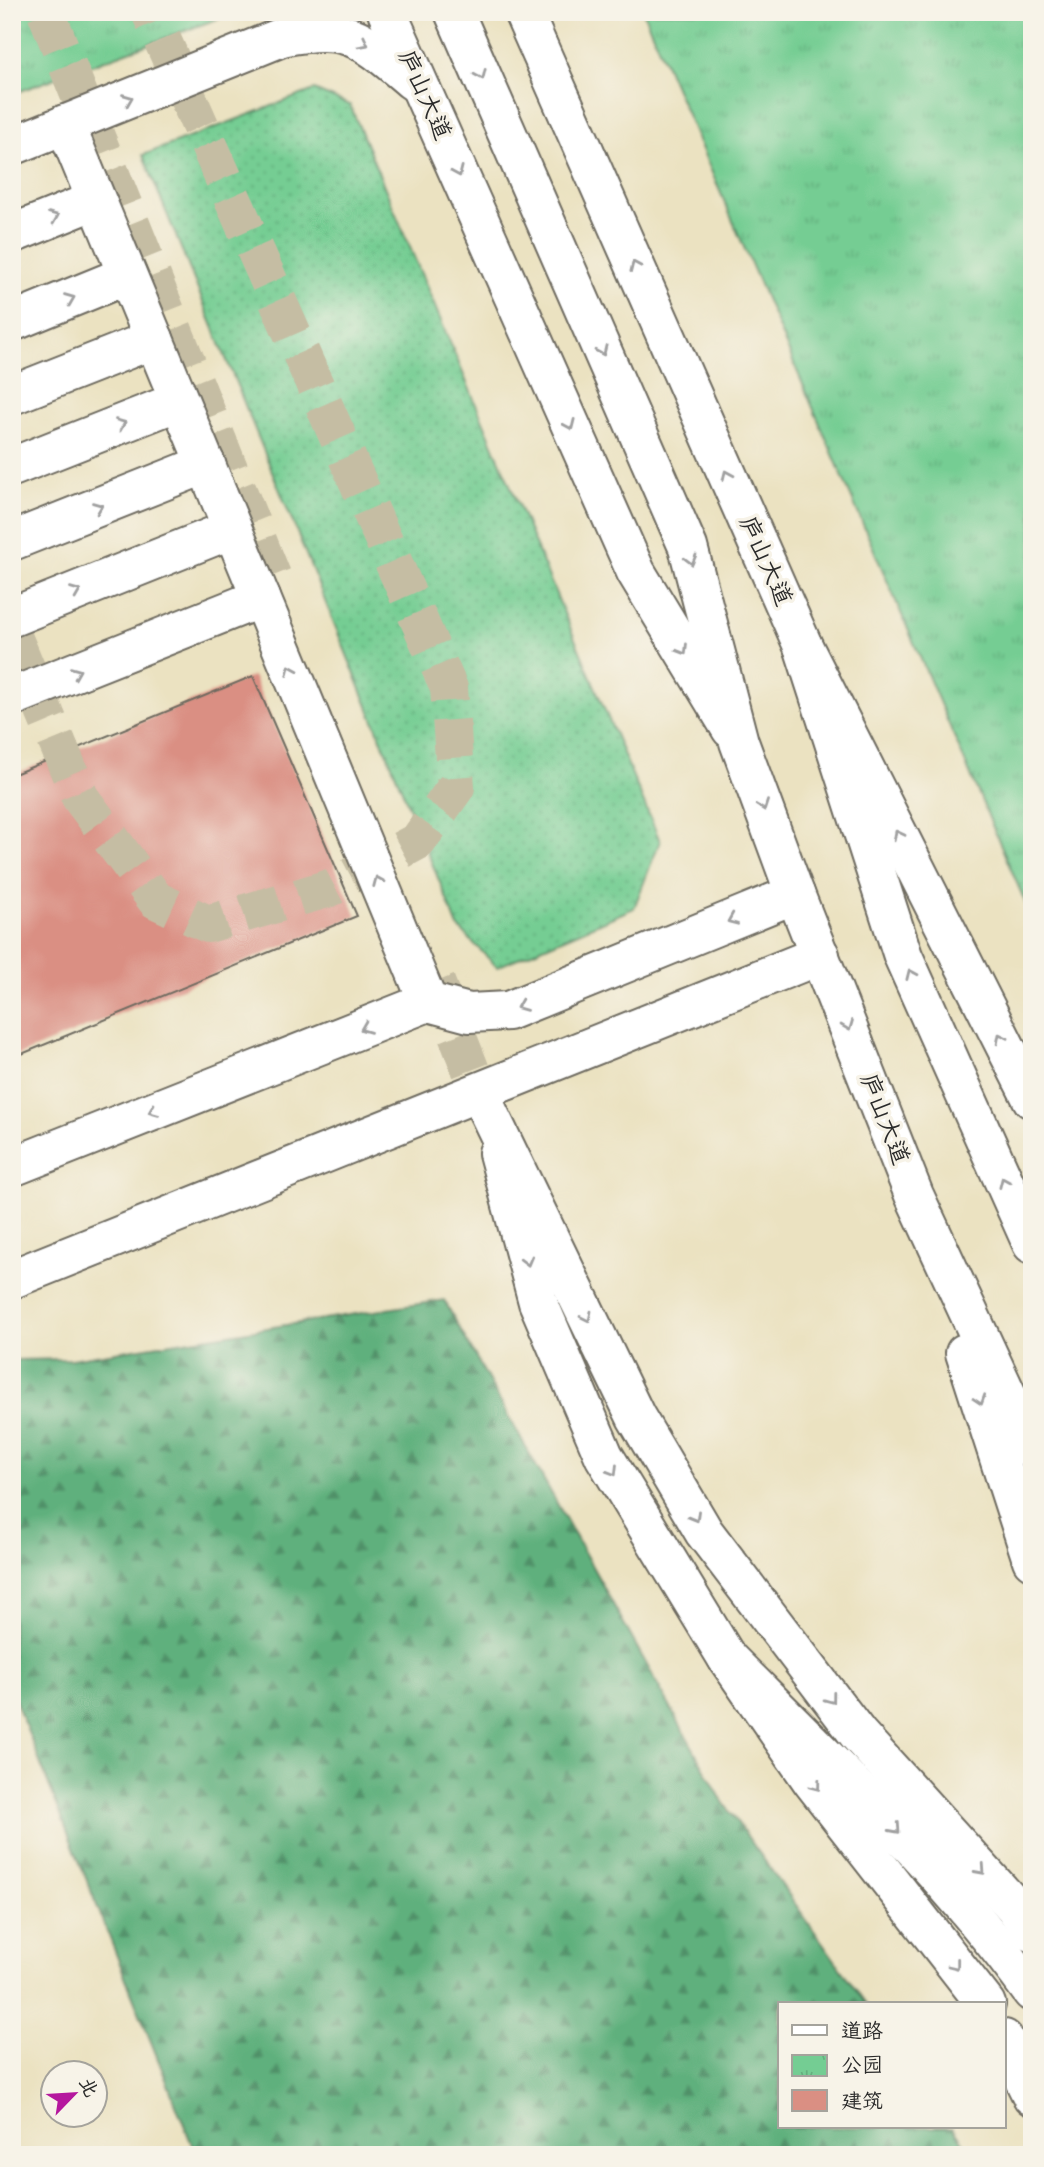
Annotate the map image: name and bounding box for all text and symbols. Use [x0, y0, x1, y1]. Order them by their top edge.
one-way arrow [357, 35, 370, 48]
street label: 庐山大道 [390, 45, 458, 145]
one-way arrow [473, 68, 487, 80]
one-way arrow [121, 93, 133, 107]
one-way arrow [450, 165, 464, 177]
one-way arrow [48, 212, 60, 226]
one-way arrow [629, 261, 643, 274]
one-way arrow [63, 293, 75, 307]
one-way arrow [594, 343, 608, 356]
one-way arrow [562, 417, 576, 430]
one-way arrow [115, 418, 127, 432]
one-way arrow [721, 469, 735, 482]
one-way arrow [92, 501, 104, 515]
street label: 庐山大道 [731, 511, 799, 611]
one-way arrow [683, 553, 697, 565]
one-way arrow [69, 586, 81, 600]
one-way arrow [675, 642, 688, 655]
one-way arrow [285, 665, 299, 678]
one-way arrow [69, 666, 81, 680]
one-way arrow [754, 799, 768, 811]
one-way arrow [893, 830, 907, 842]
one-way arrow [372, 875, 386, 888]
one-way arrow [727, 912, 739, 926]
one-way arrow [905, 969, 919, 981]
one-way arrow [516, 998, 528, 1012]
one-way arrow [360, 1019, 372, 1033]
one-way arrow [839, 1019, 853, 1031]
one-way arrow [995, 1033, 1009, 1045]
street label: 庐山大道 [852, 1069, 916, 1169]
one-way arrow [148, 1103, 160, 1117]
one-way arrow [998, 1177, 1012, 1189]
one-way arrow [519, 1255, 533, 1267]
one-way arrow [579, 1310, 593, 1322]
one-way arrow [972, 1393, 986, 1405]
one-way arrow [605, 1463, 618, 1476]
one-way arrow [686, 1509, 699, 1522]
one-way arrow [823, 1691, 836, 1704]
one-way arrow [807, 1778, 820, 1790]
one-way arrow [888, 1820, 900, 1833]
one-way arrow [973, 1862, 985, 1875]
one-way arrow [947, 1958, 960, 1970]
legend [778, 2002, 1006, 2128]
text: 道路 [841, 2018, 883, 2046]
text: 公园 [841, 2052, 883, 2080]
north arrow [38, 2058, 108, 2128]
text: 北 [73, 2074, 103, 2101]
text: 建筑 [841, 2088, 883, 2116]

